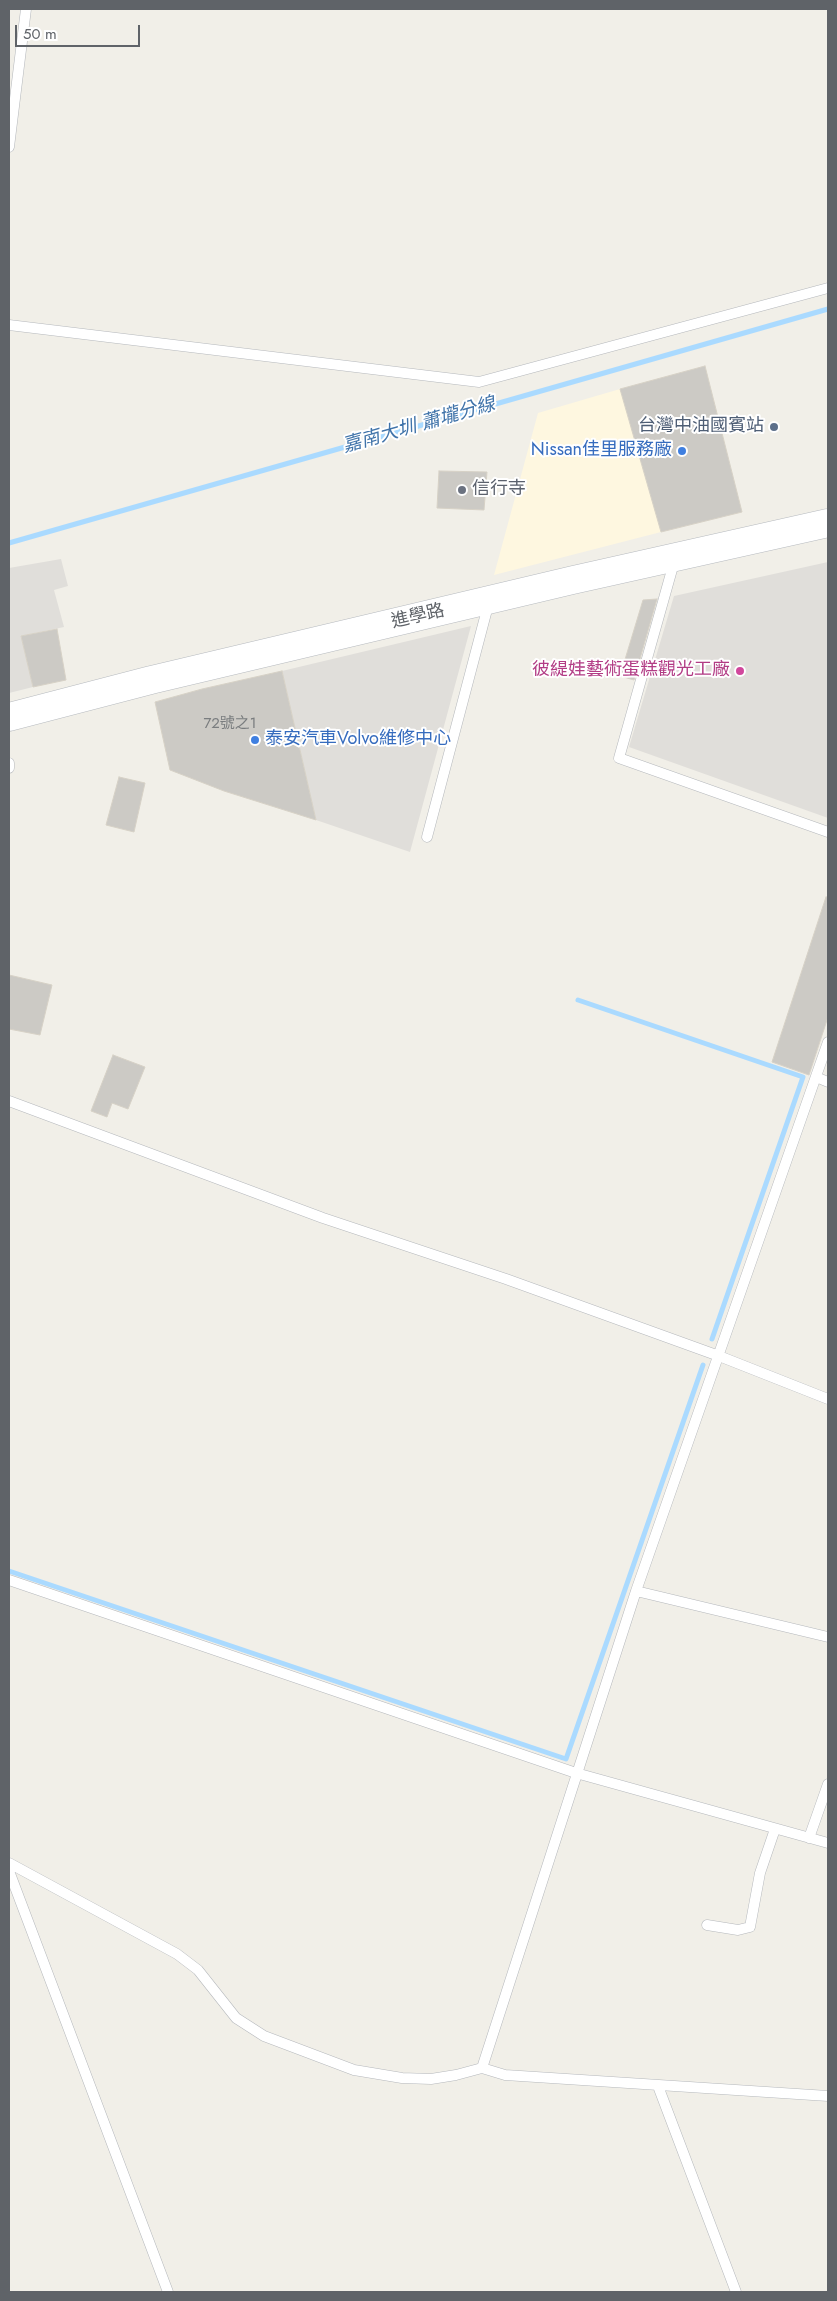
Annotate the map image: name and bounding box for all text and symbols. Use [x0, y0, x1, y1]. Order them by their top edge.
scale bar [18, 15, 142, 47]
text: 50 m [23, 23, 57, 45]
water label: 嘉南大圳 蕭壠分線 [340, 393, 498, 459]
place label: 台灣中油國賓站 [638, 416, 764, 438]
marker: 台灣中油國賓站 [768, 421, 780, 433]
place label: Nissan佳里服務廠 [531, 440, 672, 462]
marker: Nissan佳里服務廠 [676, 445, 688, 457]
place label: 信行寺 [472, 479, 526, 501]
marker: 信行寺 [456, 484, 468, 496]
street label: 進學路 [389, 600, 447, 634]
place label: 彼緹娃藝術蛋糕觀光工廠 [532, 660, 730, 682]
marker: 彼緹娃藝術蛋糕觀光工廠 [734, 665, 746, 677]
house number: 72號之1 [203, 715, 257, 733]
place label: 泰安汽車Volvo維修中心 [265, 729, 451, 751]
marker: 泰安汽車Volvo維修中心 [249, 734, 261, 746]

